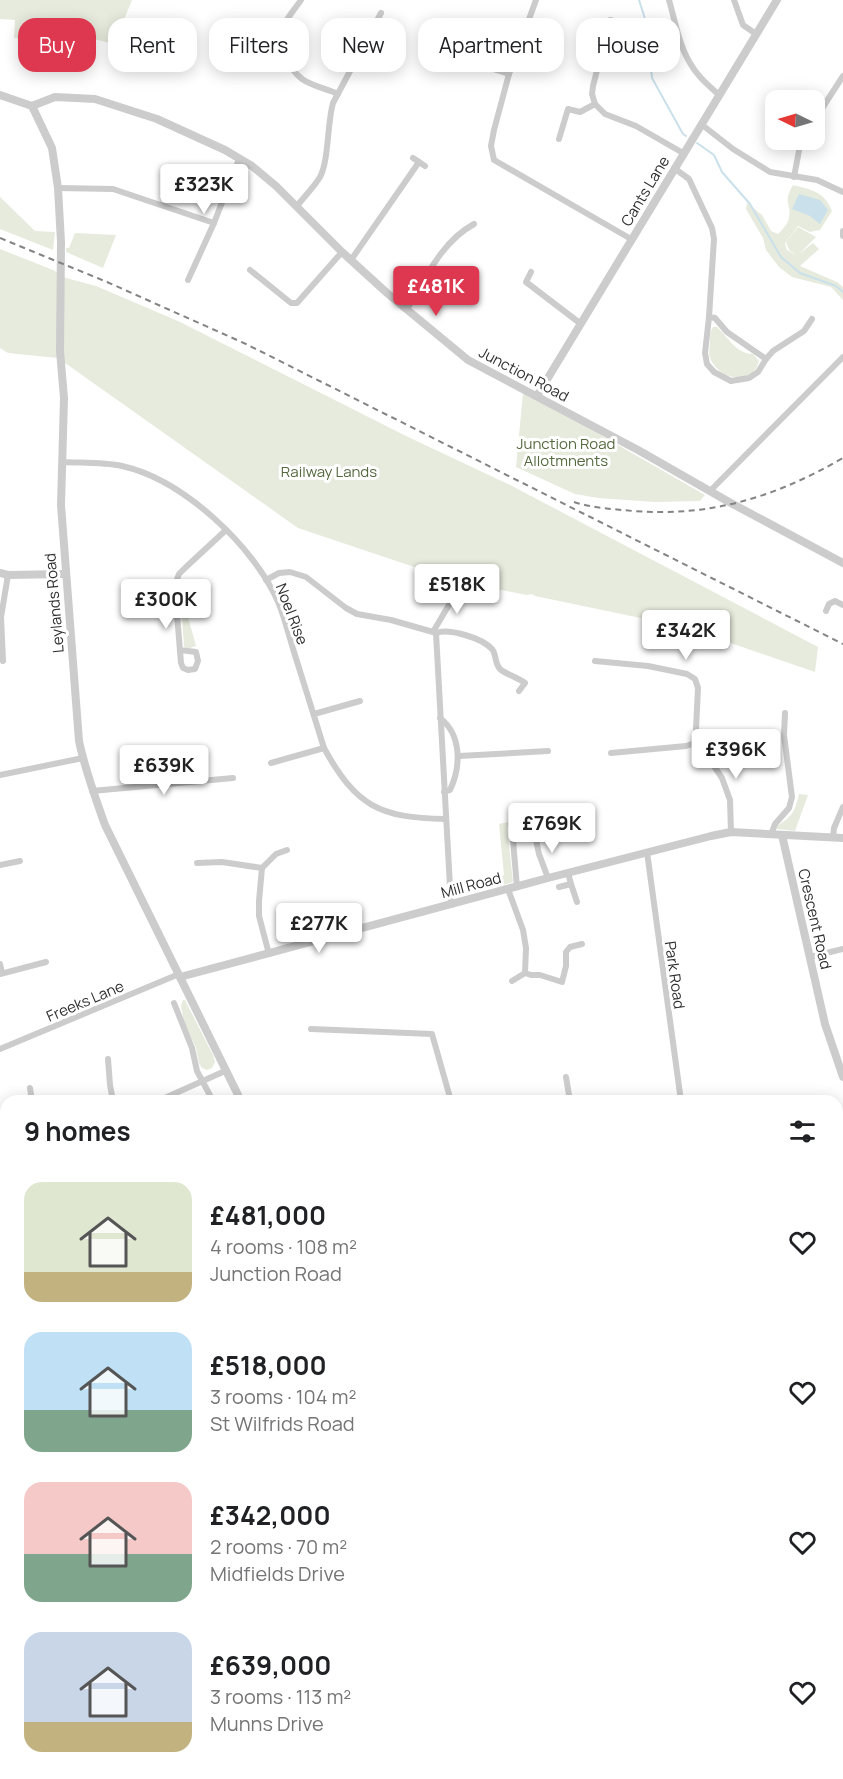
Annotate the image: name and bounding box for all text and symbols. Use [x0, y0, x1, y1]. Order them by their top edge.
chip: Buy [18, 18, 96, 72]
chip: Rent [108, 18, 197, 72]
chip: Filters [209, 18, 309, 72]
chip: New [321, 18, 406, 72]
chip: Apartment [418, 18, 564, 72]
chip: House [576, 18, 680, 72]
north arrow [765, 90, 825, 150]
map controls [765, 90, 825, 150]
street label: Cants Lane [616, 152, 674, 230]
pin: £323K [162, 164, 246, 215]
text: £323K [174, 170, 234, 197]
pin: £481K [394, 266, 478, 317]
text: £481K [407, 272, 465, 299]
street label: Junction Road [475, 342, 573, 406]
park label: Junction Road Allotmnents [517, 433, 615, 471]
park label: Railway Lands [281, 461, 377, 482]
street label: Leylands Road [39, 552, 69, 654]
pin: £518K [415, 564, 499, 615]
text: £518K [428, 570, 486, 597]
pin: £300K [124, 579, 208, 630]
street label: Noel Rise [271, 580, 313, 648]
text: £300K [135, 585, 197, 612]
pin: £342K [644, 610, 728, 661]
text: £342K [656, 616, 716, 643]
pin: £396K [694, 729, 778, 780]
text: £396K [706, 735, 766, 762]
pin: £639K [122, 745, 206, 796]
text: £639K [134, 751, 194, 778]
pin: £769K [510, 803, 594, 854]
text: £769K [522, 809, 582, 836]
street label: Mill Road [438, 867, 504, 903]
street label: Crescent Road [793, 867, 837, 971]
pin: £277K [277, 903, 361, 954]
text: £277K [290, 909, 348, 936]
street label: Park Road [660, 940, 690, 1010]
street label: Freeks Lane [43, 975, 127, 1027]
text: 9 homes [24, 1113, 131, 1149]
icon: filters [786, 1115, 819, 1148]
text: £481,000 [210, 1197, 326, 1233]
icon: home [72, 1206, 144, 1278]
icon: heart [786, 1226, 819, 1259]
text: 4 rooms · 108 m² [210, 1233, 357, 1260]
text: Junction Road [210, 1260, 342, 1287]
text: £518,000 [210, 1347, 327, 1383]
icon: home [72, 1356, 144, 1428]
icon: heart [786, 1376, 819, 1409]
text: 3 rooms · 104 m² [210, 1383, 356, 1410]
text: St Wilfrids Road [210, 1410, 355, 1437]
text: £342,000 [210, 1497, 330, 1533]
icon: home [72, 1506, 144, 1578]
icon: heart [786, 1526, 819, 1559]
text: 2 rooms · 70 m² [210, 1533, 347, 1560]
text: Midfields Drive [210, 1560, 345, 1587]
text: £639,000 [210, 1647, 331, 1683]
icon: home [72, 1656, 144, 1728]
icon: heart [786, 1676, 819, 1709]
text: 3 rooms · 113 m² [210, 1683, 351, 1710]
text: Munns Drive [210, 1710, 324, 1737]

